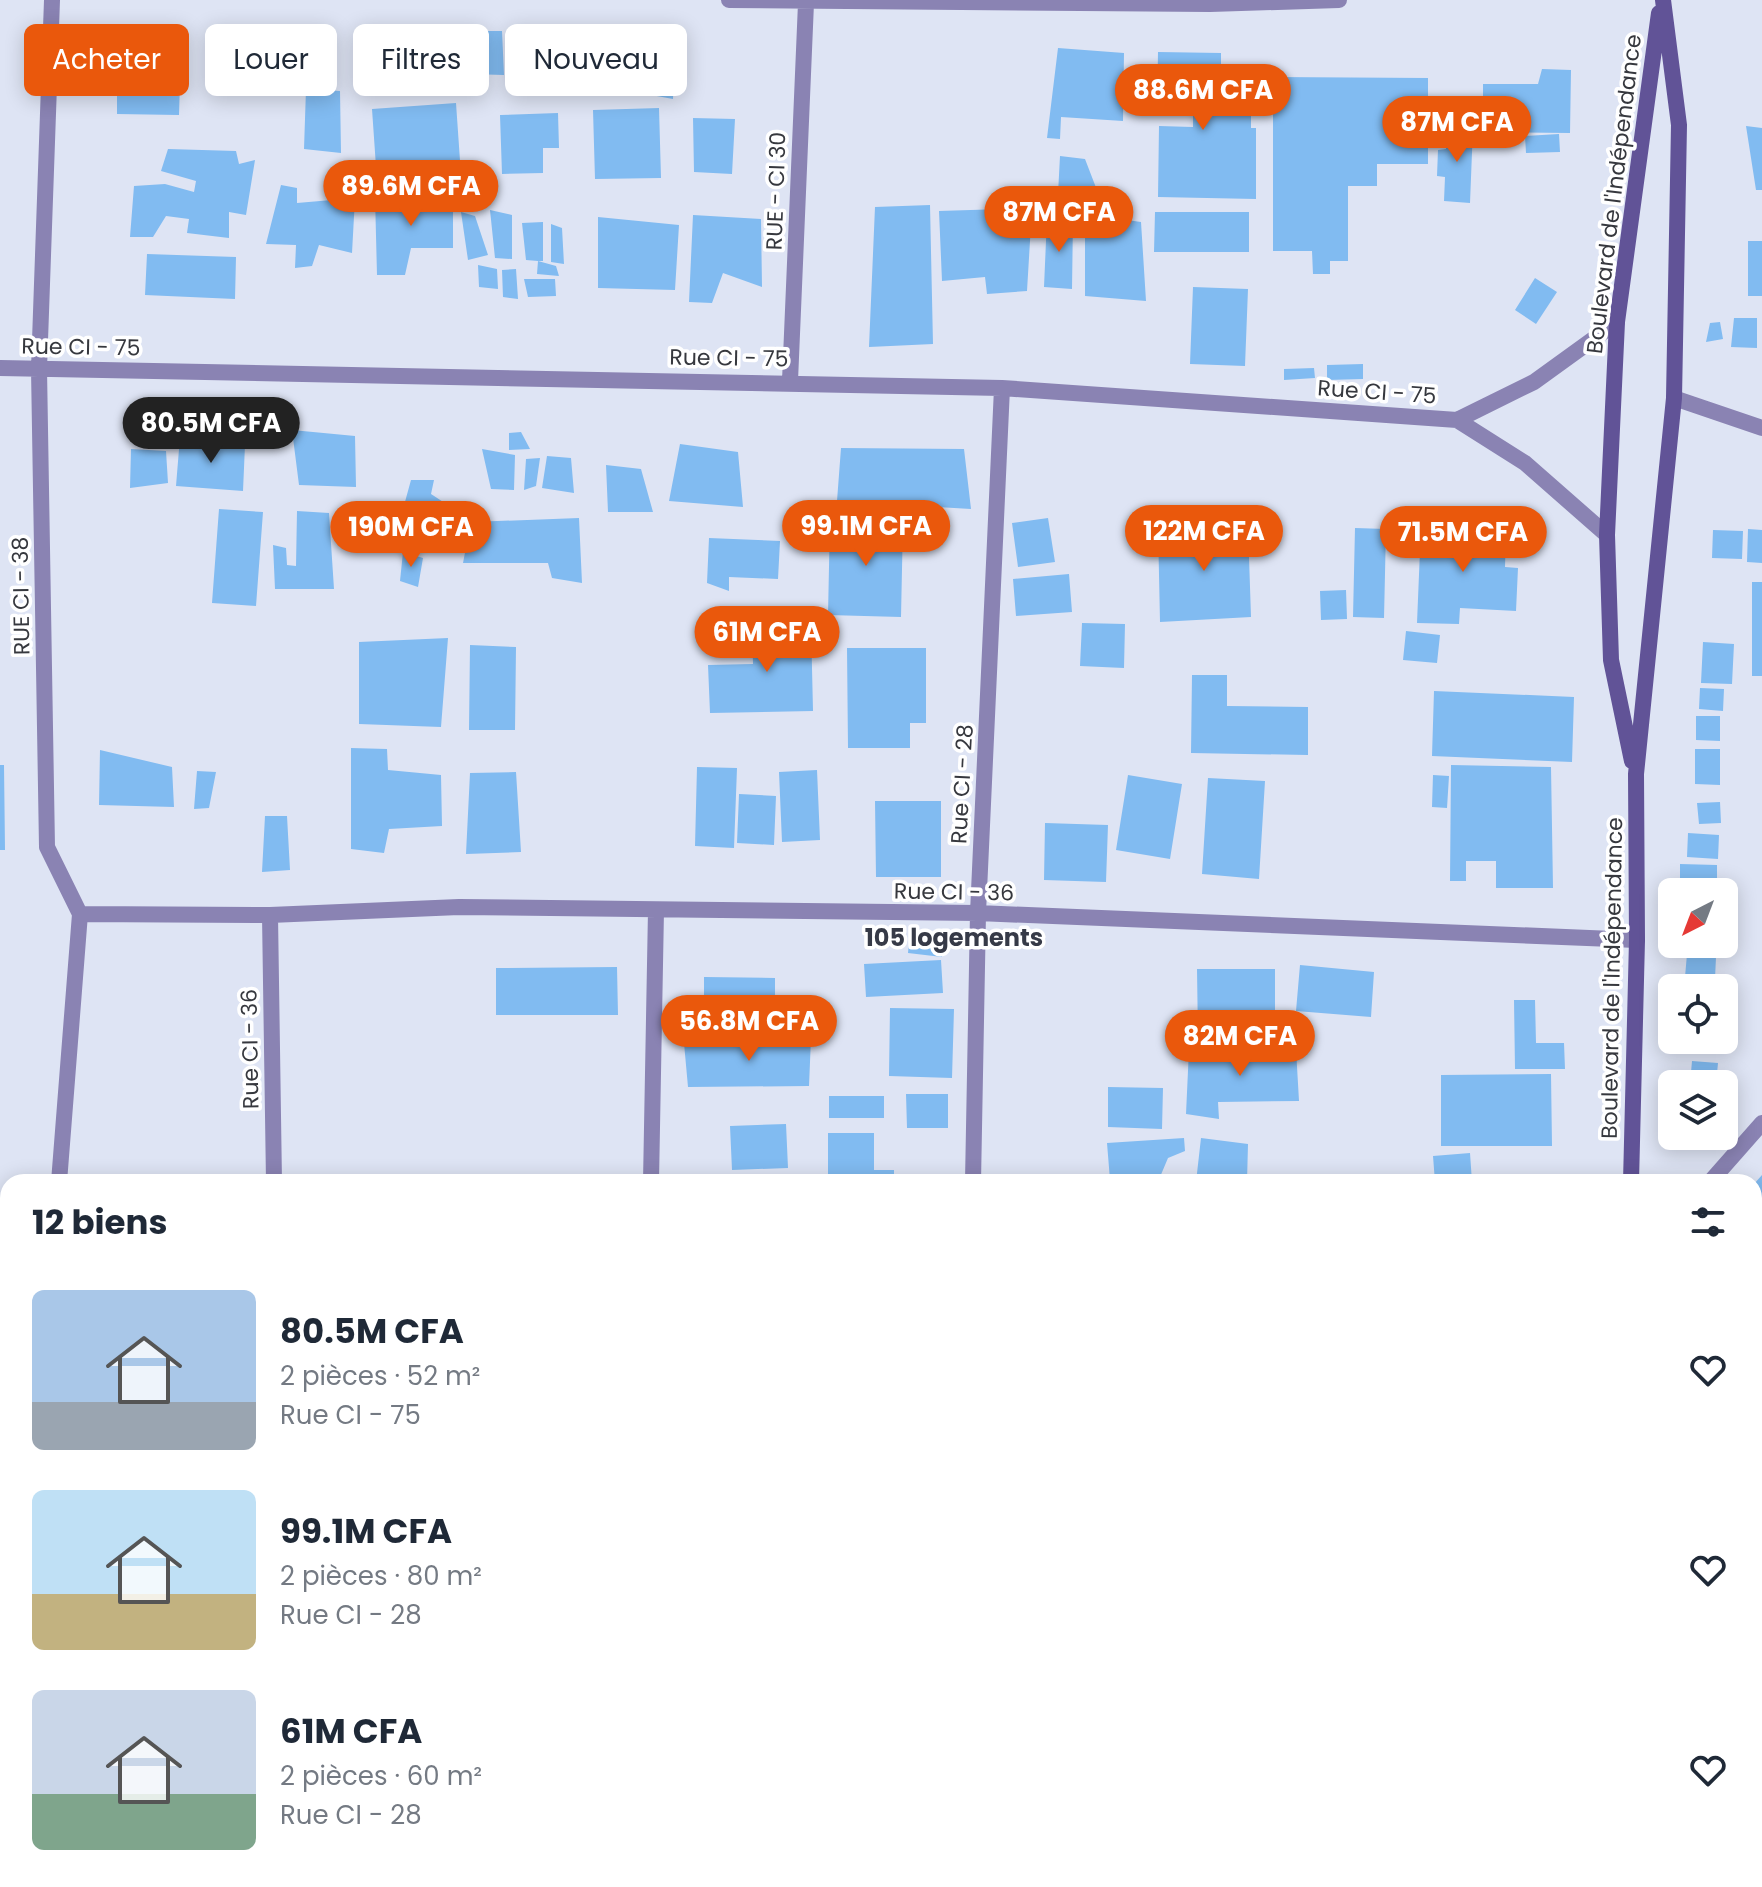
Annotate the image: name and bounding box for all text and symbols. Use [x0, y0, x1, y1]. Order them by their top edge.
chip: Acheter [24, 24, 189, 96]
chip: Louer [205, 24, 337, 96]
chip: Filtres [353, 24, 489, 96]
chip: Nouveau [505, 24, 687, 96]
street label: Boulevard de l'Indépendance [1579, 33, 1649, 355]
pin: 88.6M CFA [1111, 64, 1295, 132]
text: 88.6M CFA [1133, 72, 1273, 108]
pin: 87M CFA [1383, 96, 1531, 164]
text: 87M CFA [1400, 104, 1514, 140]
street label: RUE - CI 30 [758, 131, 794, 251]
pin: 89.6M CFA [319, 160, 503, 228]
text: 89.6M CFA [341, 168, 481, 204]
pin: 87M CFA [985, 186, 1133, 254]
text: 87M CFA [1002, 194, 1116, 230]
street label: Rue CI - 75 [21, 330, 141, 364]
street label: Rue CI - 75 [669, 341, 789, 375]
street label: Rue CI - 75 [1317, 372, 1437, 412]
pin: 80.5M CFA [119, 397, 303, 465]
text: 80.5M CFA [141, 405, 281, 441]
pin: 99.1M CFA [774, 500, 958, 568]
pin: 190M CFA [328, 501, 494, 569]
pin: 122M CFA [1121, 505, 1287, 573]
pin: 71.5M CFA [1371, 506, 1555, 574]
text: 99.1M CFA [800, 508, 932, 544]
text: 190M CFA [348, 509, 474, 545]
text: 122M CFA [1143, 513, 1265, 549]
text: 71.5M CFA [1398, 514, 1528, 550]
street label: RUE CI - 38 [4, 536, 38, 656]
pin: 61M CFA [693, 606, 841, 674]
text: 61M CFA [713, 614, 821, 650]
street label: Rue CI - 28 [943, 723, 981, 845]
street label: Boulevard de l'Indépendance [1594, 817, 1630, 1139]
street label: Rue CI - 36 [894, 875, 1014, 909]
north arrow [1658, 878, 1738, 958]
map controls [1658, 878, 1738, 1150]
district label: 105 logements [865, 921, 1043, 954]
button: locate [1658, 974, 1738, 1054]
street label: Rue CI - 36 [233, 989, 267, 1109]
pin: 56.8M CFA [657, 995, 841, 1063]
text: 56.8M CFA [679, 1003, 819, 1039]
pin: 82M CFA [1166, 1010, 1314, 1078]
text: 82M CFA [1183, 1018, 1297, 1054]
button: layers [1658, 1070, 1738, 1150]
text: 12 biens [32, 1198, 167, 1246]
icon: filters [1686, 1200, 1730, 1244]
text: 80.5M CFA [280, 1307, 464, 1355]
icon: home [96, 1322, 192, 1418]
icon: heart [1686, 1348, 1730, 1392]
text: 2 pièces · 52 m² [280, 1358, 480, 1394]
text: Rue CI - 75 [280, 1397, 421, 1433]
text: 99.1M CFA [280, 1507, 452, 1555]
icon: home [96, 1522, 192, 1618]
icon: heart [1686, 1548, 1730, 1592]
text: 2 pièces · 80 m² [280, 1558, 482, 1594]
text: Rue CI - 28 [280, 1597, 422, 1633]
text: 61M CFA [280, 1707, 422, 1755]
icon: home [96, 1722, 192, 1818]
icon: heart [1686, 1748, 1730, 1792]
text: 2 pièces · 60 m² [280, 1758, 482, 1794]
text: Rue CI - 28 [280, 1797, 422, 1833]

